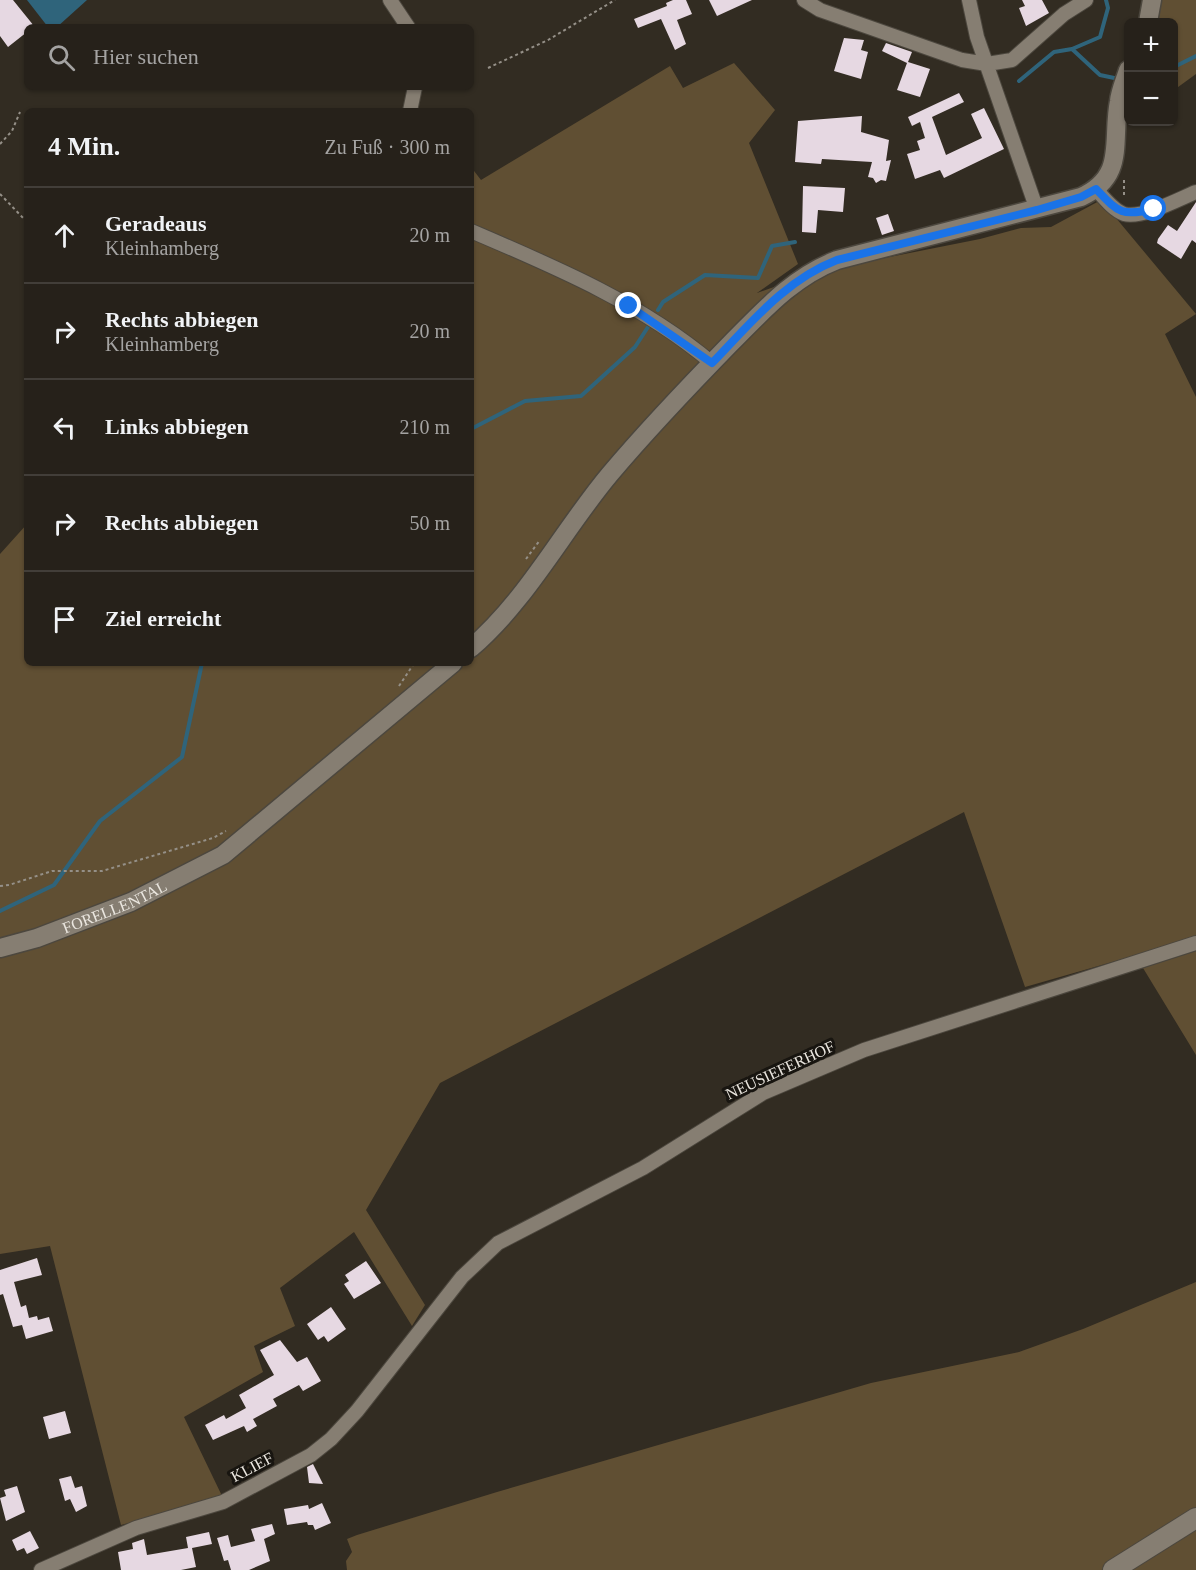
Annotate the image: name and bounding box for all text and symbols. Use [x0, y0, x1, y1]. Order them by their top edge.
map controls [1124, 18, 1178, 126]
button: + [1124, 18, 1178, 72]
search box [24, 24, 474, 90]
icon: search [45, 41, 78, 74]
text: Hier suchen [93, 44, 199, 69]
button: − [1124, 72, 1178, 126]
text: 4 Min. [48, 132, 120, 161]
text: Zu Fuß · 300 m [324, 136, 450, 158]
route start [1140, 195, 1166, 221]
text: Geradeaus [105, 211, 206, 236]
icon: ahead [48, 219, 81, 252]
text: 20 m [409, 224, 450, 246]
text: Kleinhamberg [105, 237, 219, 259]
route end [615, 292, 641, 318]
text: Rechts abbiegen [105, 307, 258, 332]
icon: right [48, 315, 81, 348]
text: 20 m [409, 320, 450, 342]
text: Kleinhamberg [105, 333, 219, 355]
icon: left [48, 411, 81, 444]
text: Links abbiegen [105, 414, 249, 439]
text: 210 m [399, 416, 450, 438]
icon: right [48, 507, 81, 540]
text: Rechts abbiegen [105, 510, 258, 535]
text: 50 m [409, 512, 450, 534]
icon: arrive [48, 603, 81, 636]
text: Ziel erreicht [105, 606, 221, 631]
street label: FORELLENTAL [60, 877, 169, 936]
street label: NEUSIEFERHOF [723, 1037, 837, 1103]
street label: KLIEF [228, 1449, 276, 1485]

